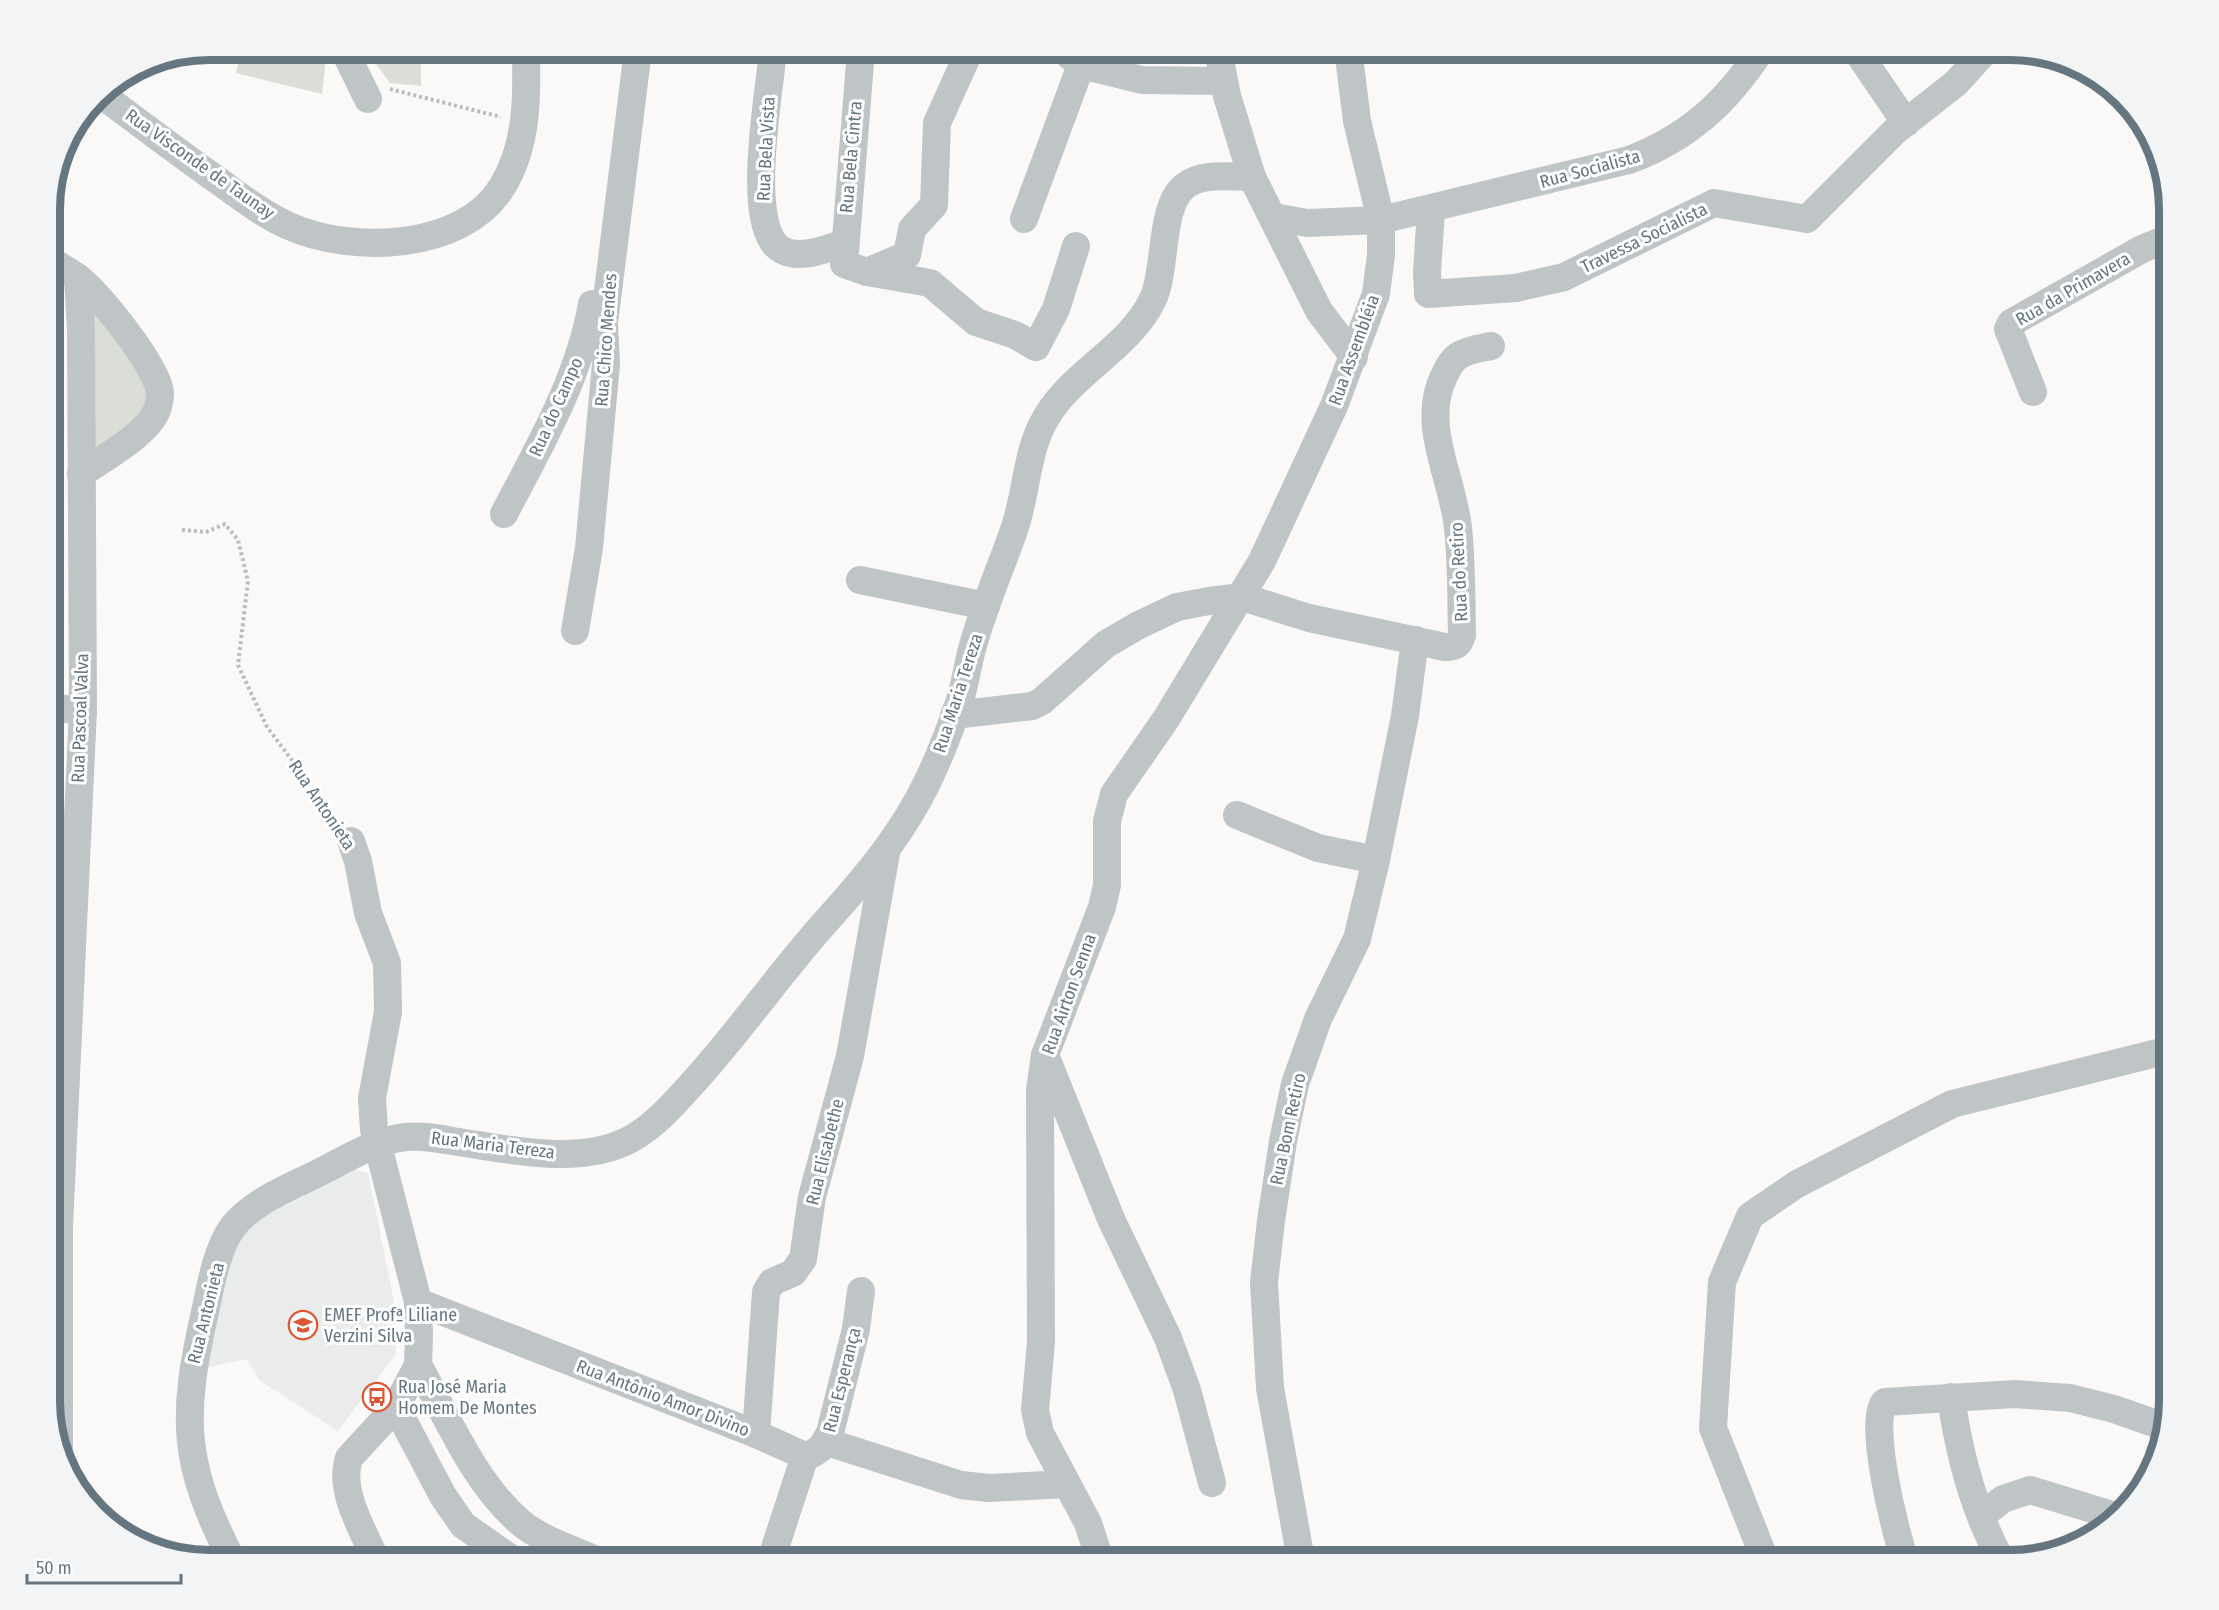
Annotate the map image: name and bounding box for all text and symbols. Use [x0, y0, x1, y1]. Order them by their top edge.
street label: Rua Bela Vista [752, 96, 780, 202]
street label: Rua Bela Cintra [835, 100, 867, 214]
street label: Rua Visconde de Taunay [121, 104, 279, 224]
street label: Rua Socialista [1537, 145, 1643, 193]
street label: Travessa Socialista [1577, 198, 1711, 278]
street label: Rua da Primavera [2012, 247, 2134, 331]
street label: Rua Chico Mendes [590, 272, 622, 407]
street label: Rua Assembléia [1324, 291, 1384, 408]
street label: Rua do Campo [524, 354, 588, 460]
street label: Rua do Retiro [1445, 522, 1473, 622]
street label: Rua Maria Tereza [928, 630, 988, 755]
street label: Rua Pascoal Valva [67, 653, 93, 783]
street label: Rua Antonieta [284, 756, 360, 854]
street label: Rua Airton Senna [1037, 930, 1101, 1057]
street label: Rua Bom Retiro [1265, 1071, 1311, 1187]
street label: Rua Elisabethe [801, 1096, 849, 1208]
street label: Rua Maria Tereza [430, 1127, 556, 1164]
street label: Rua Antonieta [183, 1260, 229, 1366]
place label: EMEF Profª Liliane Verzini Silva [324, 1304, 457, 1347]
school or university icon: EMEF Profª Liliane Verzini Silva [287, 1309, 319, 1341]
street label: Rua Esperança [818, 1325, 866, 1435]
street label: Rua Antônio Amor Divino [573, 1355, 753, 1441]
place label: Rua José Maria Homem De Montes [398, 1376, 537, 1419]
bus stop icon: Rua José Maria Homem De Montes [361, 1381, 393, 1413]
scale bar [27, 1547, 182, 1585]
text: 50 m [36, 1557, 72, 1579]

